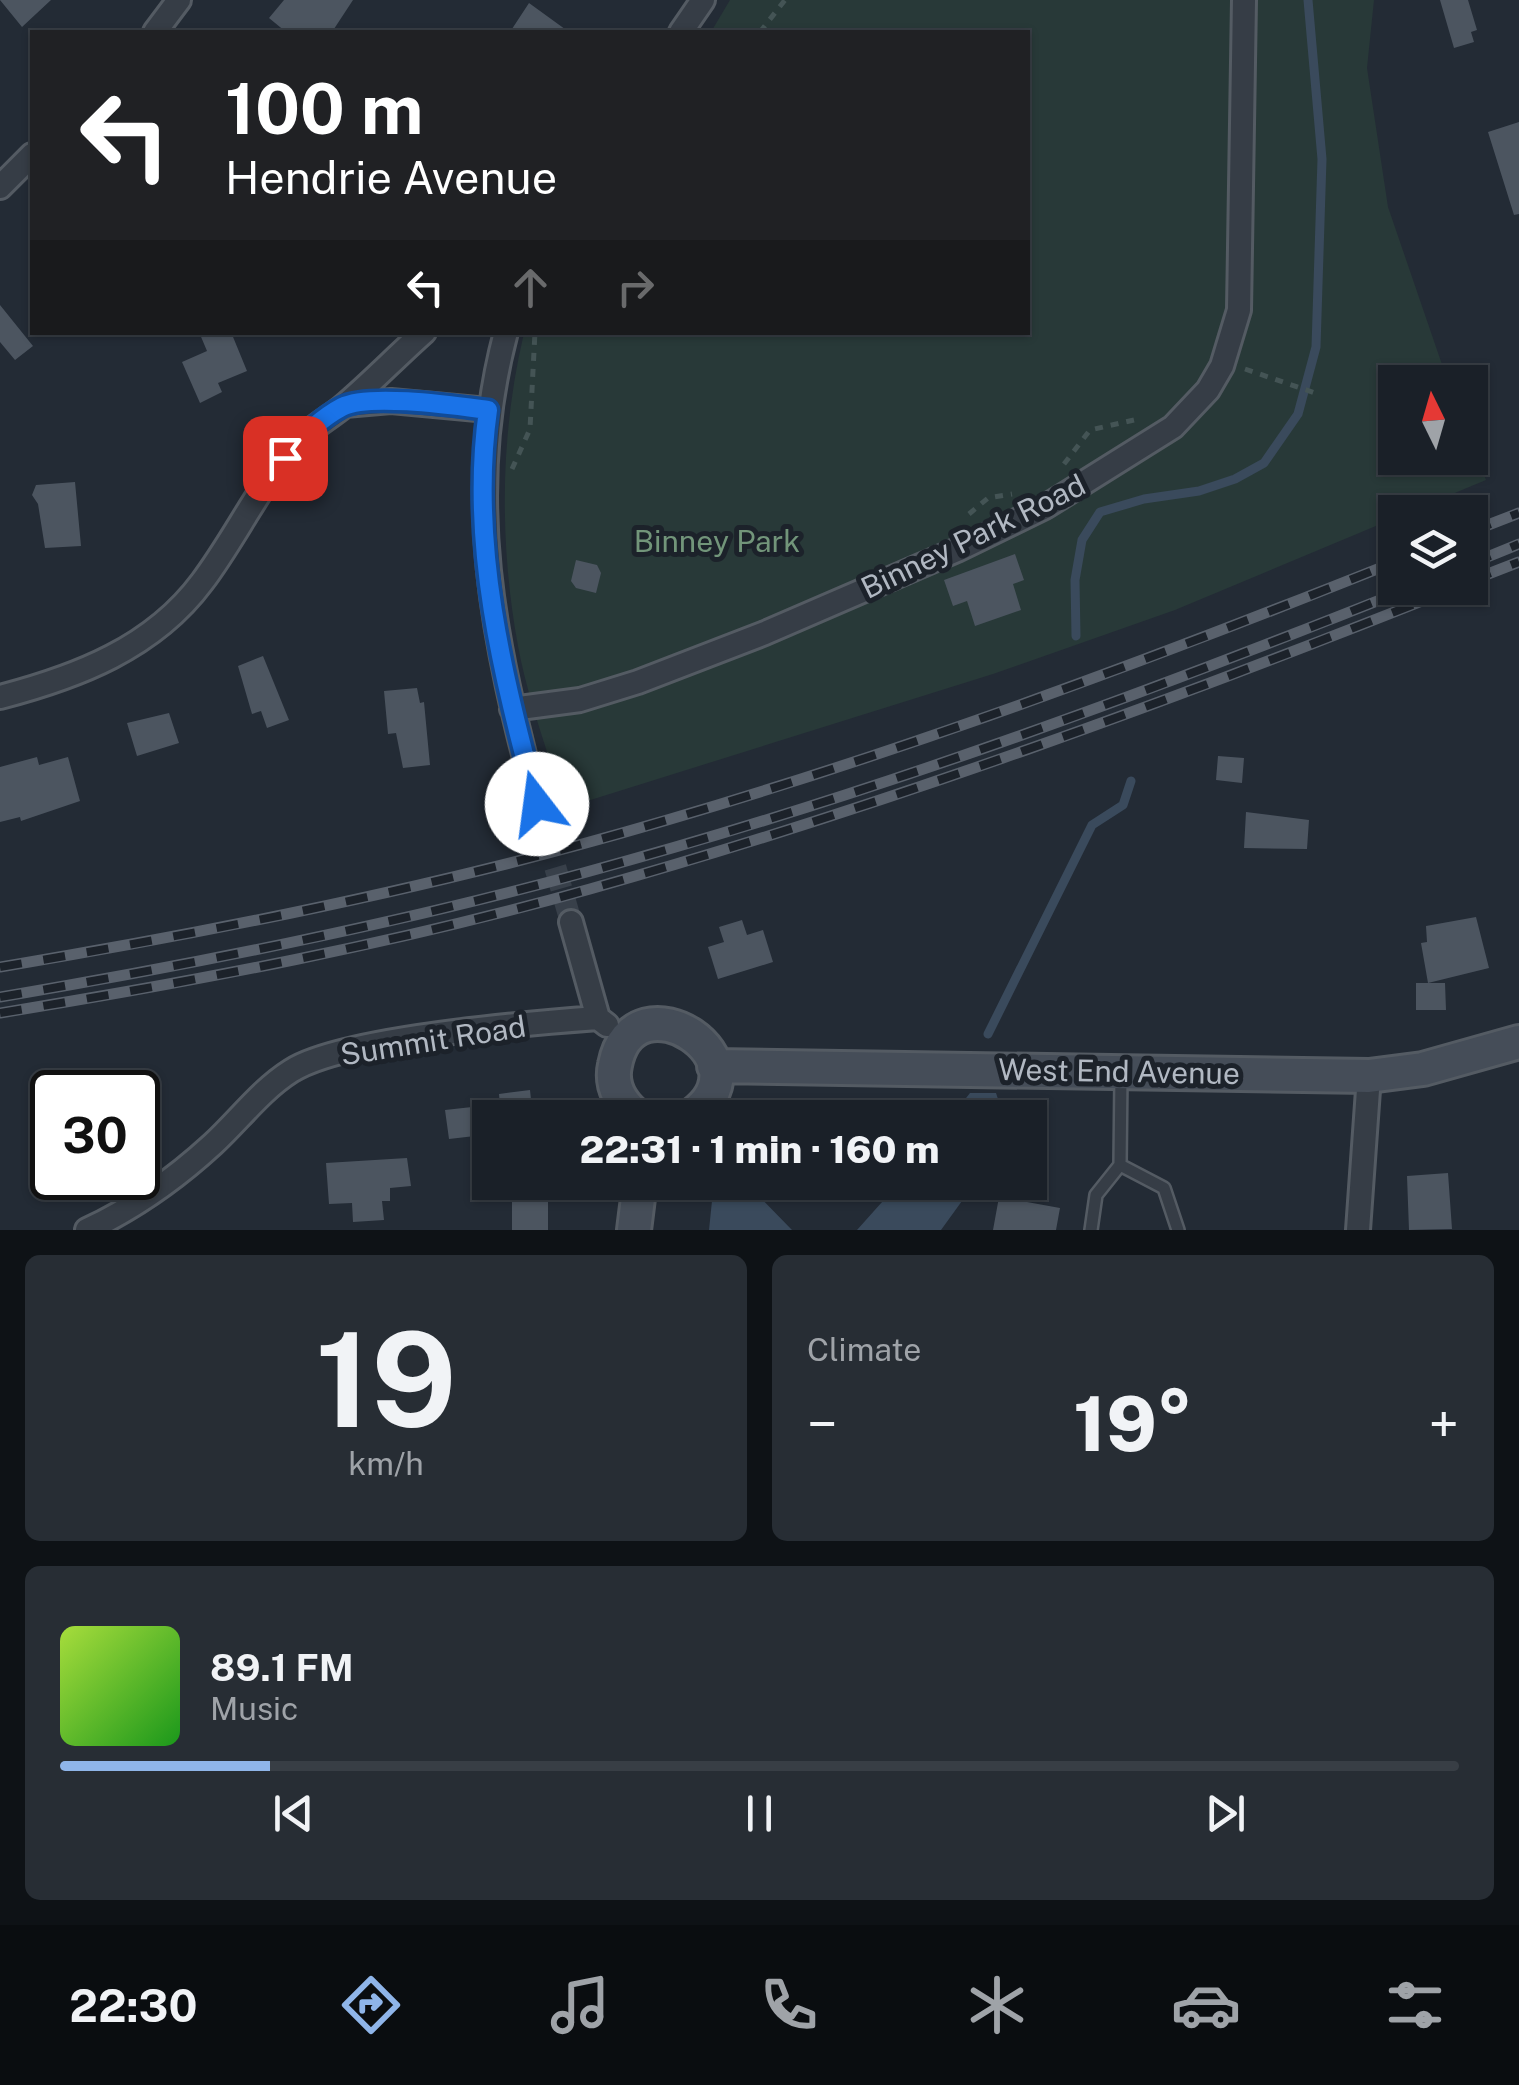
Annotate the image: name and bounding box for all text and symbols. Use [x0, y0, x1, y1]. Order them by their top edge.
text: 100 m [225, 67, 423, 150]
icon: left [60, 70, 190, 200]
text: Hendrie Avenue [225, 151, 557, 204]
icon: left [398, 260, 453, 315]
icon: ahead [503, 260, 558, 315]
icon: right [608, 260, 663, 315]
north arrow [1378, 365, 1488, 475]
map controls [1378, 365, 1488, 605]
pin [243, 416, 328, 501]
icon: arrive [258, 431, 313, 486]
street label: Binney Park Road [855, 466, 1091, 606]
button: layers [1378, 495, 1488, 605]
park label: Binney Park [634, 523, 800, 559]
position arrow [485, 752, 589, 856]
street label: Summit Road [338, 1008, 528, 1072]
street label: West End Avenue [998, 1051, 1240, 1091]
speed limit sign: 30 [30, 1070, 160, 1200]
text: 22:31 · 1 min · 160 m [580, 1127, 939, 1172]
text: 19 [315, 1304, 457, 1456]
text: Climate [807, 1331, 921, 1368]
text: 19° [1073, 1380, 1193, 1468]
text: − [807, 1392, 838, 1456]
text: + [1429, 1392, 1459, 1456]
text: km/h [348, 1445, 424, 1482]
text: 89.1 FM [210, 1645, 354, 1690]
text: Music [210, 1690, 298, 1727]
icon: previous [266, 1786, 321, 1841]
icon: pause [732, 1786, 787, 1841]
icon: next [1198, 1786, 1253, 1841]
icon: directions [336, 1970, 406, 2040]
icon: music [545, 1970, 615, 2040]
icon: phone [754, 1970, 824, 2040]
icon: climate [962, 1970, 1032, 2040]
icon: car [1171, 1970, 1241, 2040]
icon: filters [1380, 1970, 1450, 2040]
text: 22:30 [69, 1979, 197, 2032]

